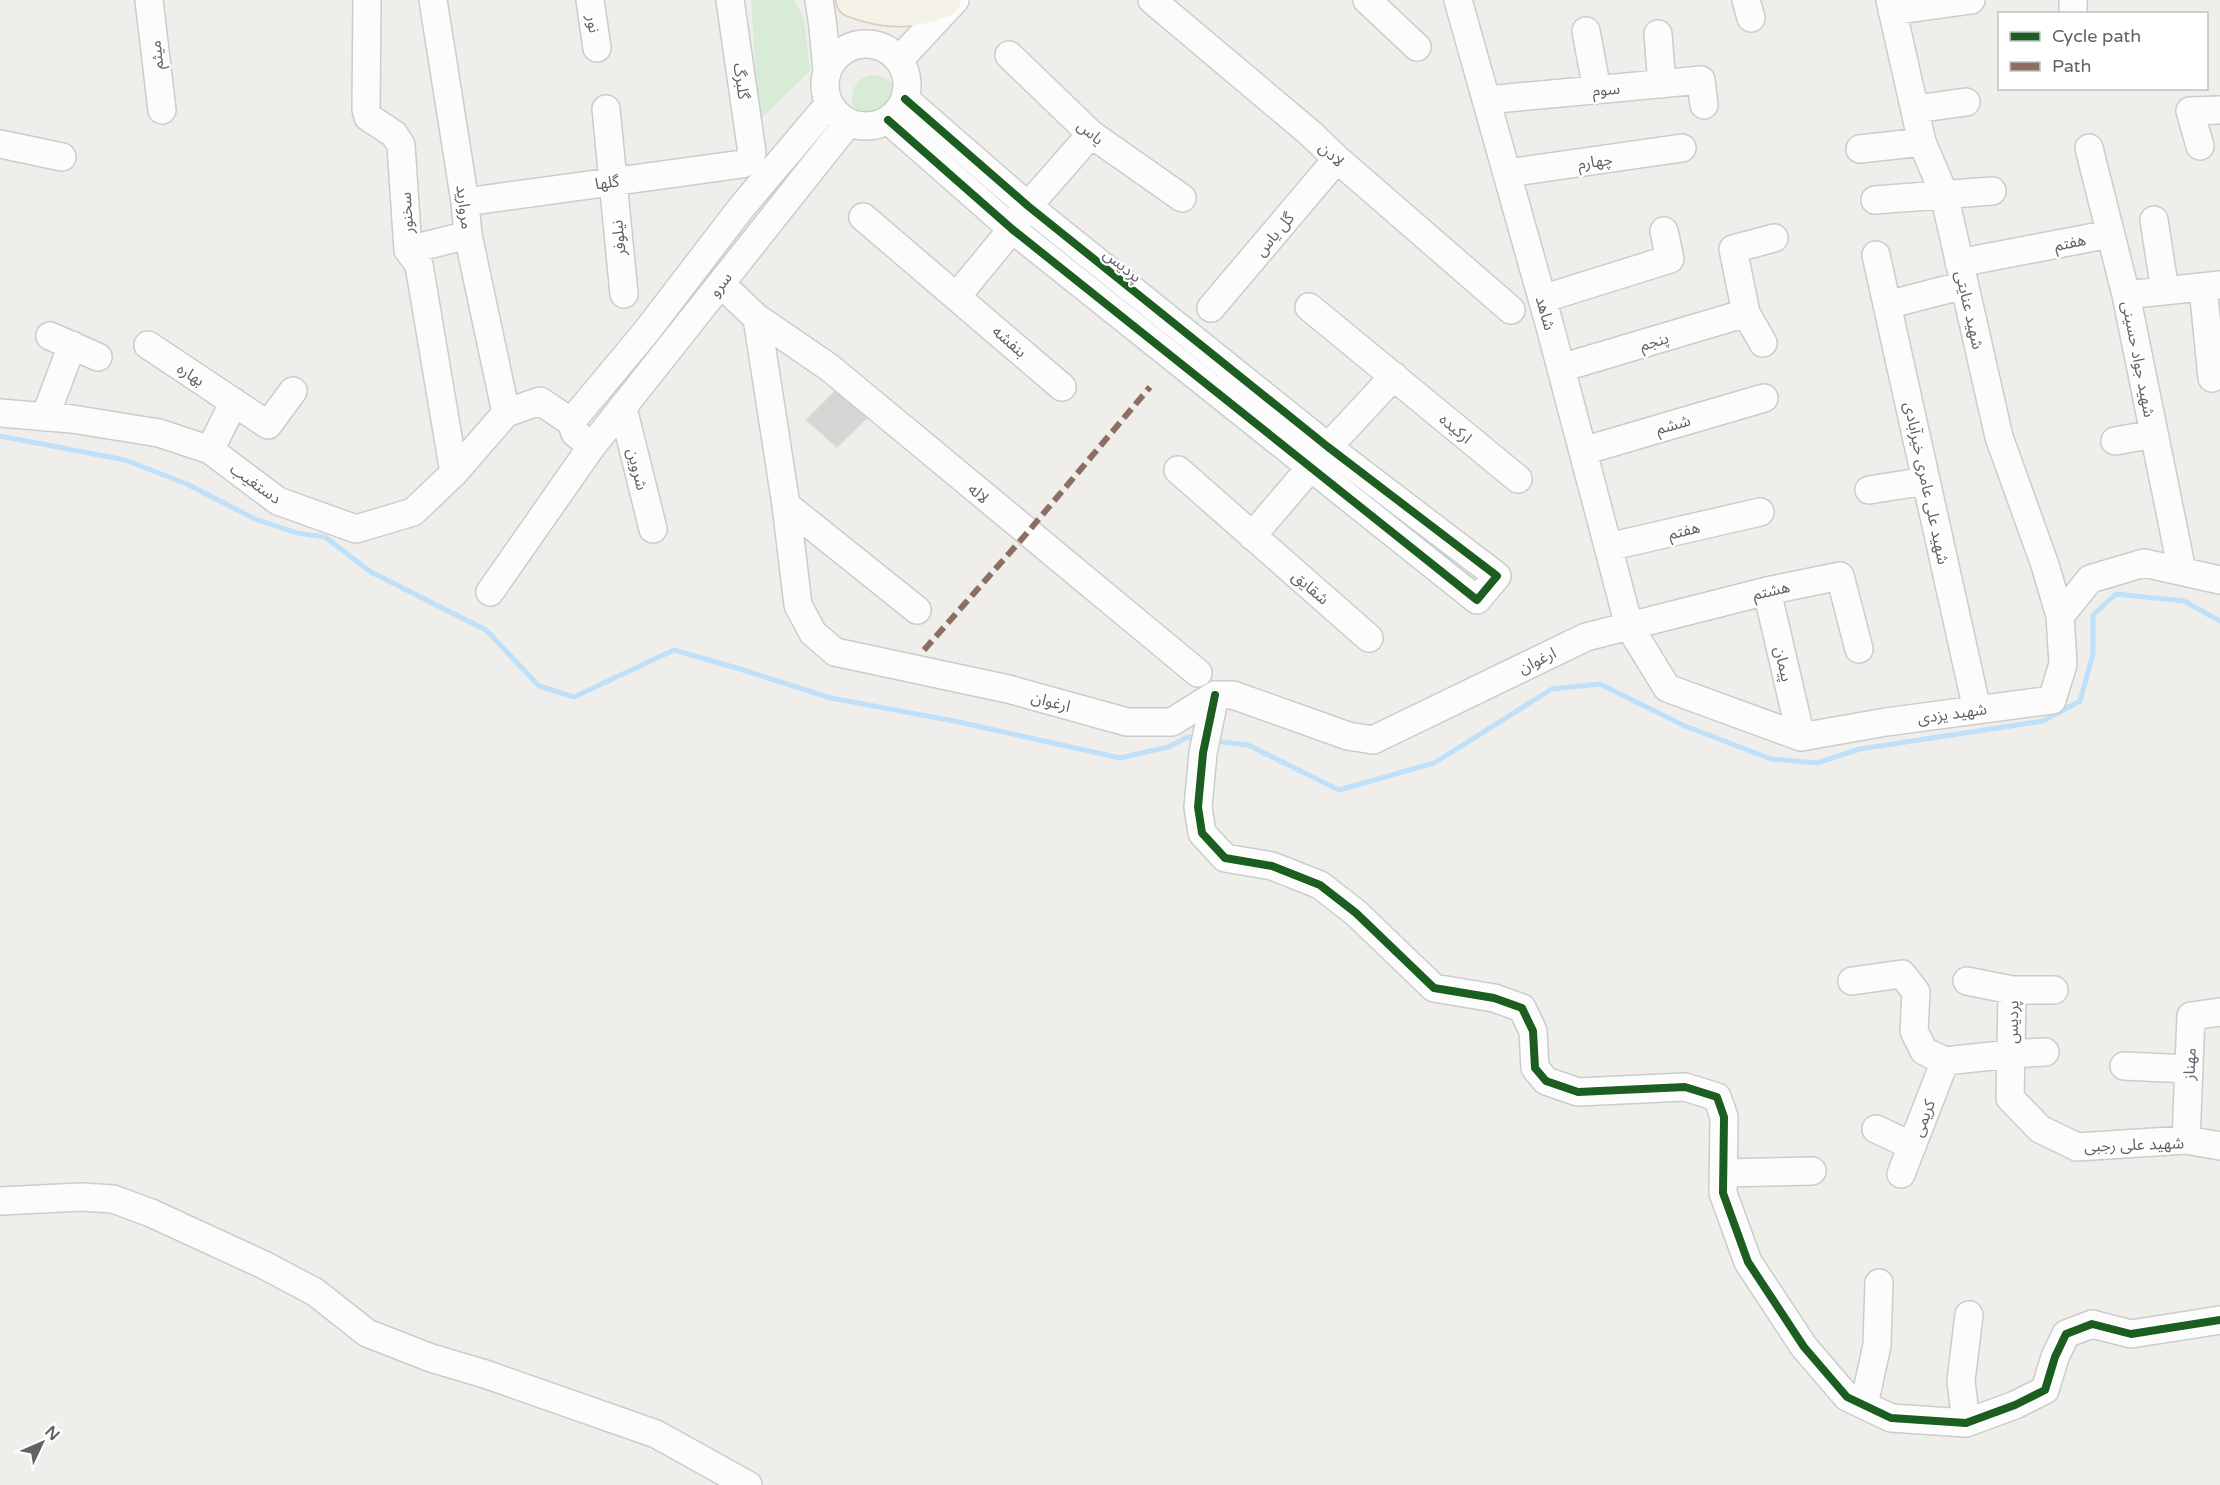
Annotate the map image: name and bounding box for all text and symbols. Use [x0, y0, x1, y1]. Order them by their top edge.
legend [1998, 12, 2208, 90]
street label: نور [582, 13, 604, 34]
text: Cycle path [2052, 25, 2141, 47]
street label: میثم [146, 39, 170, 71]
text: Path [2052, 55, 2091, 77]
street label: گلبرگ [729, 62, 754, 101]
street label: سوم [1591, 79, 1621, 103]
street label: یاس [1073, 116, 1108, 150]
street label: لادن [1314, 138, 1348, 172]
street label: چهارم [1576, 150, 1614, 176]
street label: گلها [594, 171, 621, 195]
street label: مروارید [451, 184, 477, 230]
street label: سخنور [396, 191, 418, 235]
street label: گل یاس [1251, 208, 1299, 261]
street label: نیلوفر [607, 219, 631, 258]
street label: هفتم [2053, 230, 2088, 258]
street label: پردیس [1099, 244, 1146, 287]
street label: سرو [705, 268, 737, 301]
street label: شهید عنایتی [1950, 269, 1988, 351]
street label: شاهد [1531, 294, 1559, 333]
street label: شهید جواد حسینی [2117, 299, 2159, 419]
street label: بنفشه [988, 321, 1031, 362]
street label: پنجم [1637, 328, 1672, 358]
street label: بهاره [173, 359, 208, 391]
street label: شهید علی عامری خیرآبادی [1899, 400, 1953, 566]
street label: ارکیده [1435, 409, 1476, 448]
street label: ششم [1654, 411, 1693, 441]
street label: شروین [622, 446, 652, 492]
street label: دستغیب [226, 459, 285, 509]
street label: لاله [964, 479, 993, 508]
street label: هفتم [1666, 518, 1703, 546]
street label: شقایق [1288, 566, 1333, 609]
street label: هشتم [1751, 577, 1792, 607]
street label: ارغوان [1515, 643, 1560, 679]
street label: پیمان [1769, 645, 1797, 684]
street label: ارغوان [1029, 687, 1072, 717]
street label: شهید یزدی [1916, 699, 1988, 729]
street label: پردیس [2003, 1000, 2024, 1044]
street label: مهناز [2179, 1047, 2201, 1082]
street label: کریمی [1908, 1097, 1940, 1140]
street label: شهید علی رجبی [2084, 1133, 2184, 1157]
north arrow [12, 1413, 72, 1473]
text: N [40, 1422, 64, 1445]

